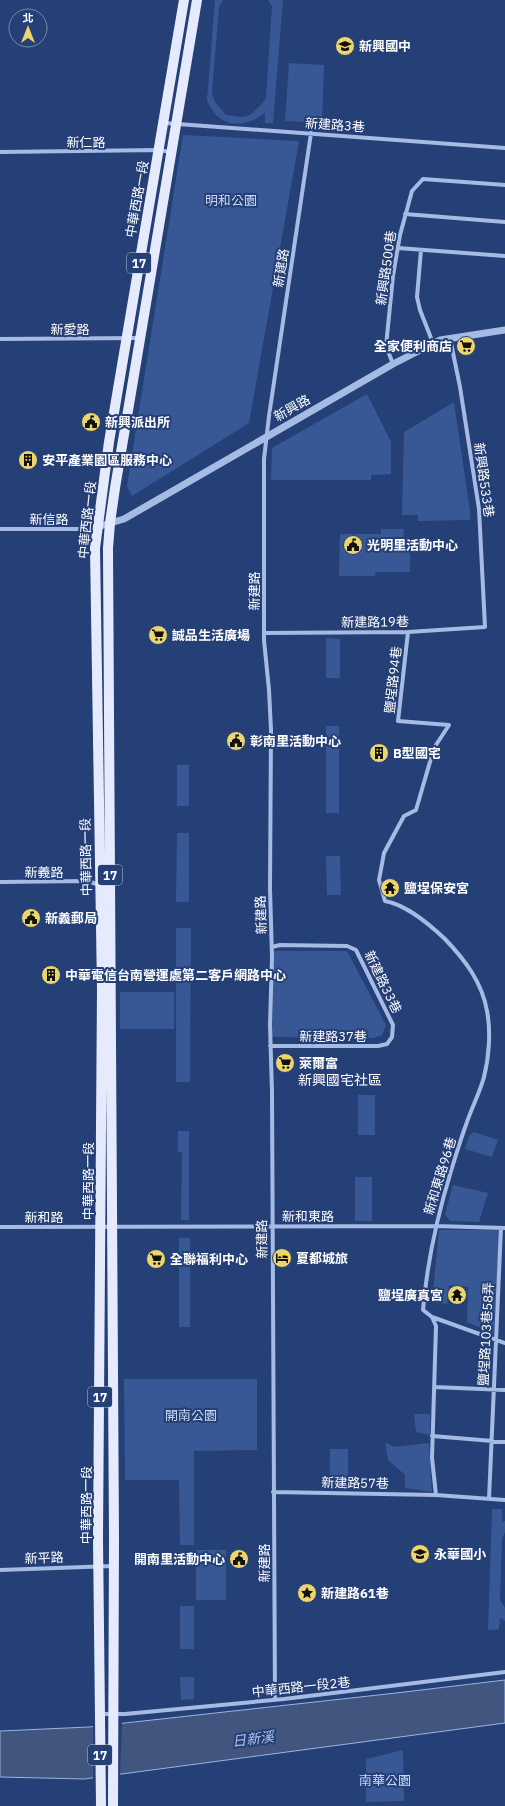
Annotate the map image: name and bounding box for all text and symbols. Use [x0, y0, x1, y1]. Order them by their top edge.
north arrow [8, 8, 48, 48]
text: 北 [23, 11, 34, 25]
school or university icon: 新興國中 [334, 35, 356, 57]
place label: 新興國中 [359, 38, 411, 55]
street label: 新建路3巷 [305, 114, 365, 136]
street label: 新仁路 [66, 134, 106, 151]
street label: 中華西路一段 [122, 159, 152, 239]
park label: 明和公園 [205, 192, 257, 209]
street label: 新興路500巷 [372, 229, 400, 307]
street label: 新建路 [270, 247, 292, 289]
road number: 17 [127, 253, 151, 273]
street label: 新愛路 [50, 321, 90, 338]
supermarket icon: 全家便利商店 [455, 335, 477, 357]
place label: 全家便利商店 [374, 338, 452, 355]
street label: 新興路 [271, 391, 313, 425]
public building icon: 新興派出所 [80, 411, 102, 433]
place label: 新興派出所 [105, 414, 170, 431]
street label: 新興路533巷 [470, 441, 498, 519]
building icon: 安平產業園區服務中心 [17, 449, 39, 471]
place label: 安平產業園區服務中心 [42, 452, 172, 469]
street label: 中華西路一段 [74, 480, 100, 560]
street label: 新信路 [29, 511, 69, 528]
public building icon: 光明里活動中心 [342, 534, 364, 556]
place label: 光明里活動中心 [367, 537, 458, 554]
street label: 新建路 [246, 571, 263, 611]
street label: 新建路19巷 [341, 613, 409, 631]
supermarket icon: 誠品生活廣場 [147, 624, 169, 646]
place label: 誠品生活廣場 [172, 627, 250, 644]
street label: 鹽埕路94巷 [381, 645, 405, 715]
public building icon: 彰南里活動中心 [225, 730, 247, 752]
place label: 彰南里活動中心 [250, 733, 341, 750]
building icon: B型國宅 [368, 742, 390, 764]
place label: B型國宅 [393, 745, 441, 762]
street label: 中華西路一段 [77, 818, 95, 896]
street label: 新義路 [24, 864, 64, 881]
road number: 17 [98, 865, 122, 885]
temple icon: 鹽埕保安宮 [379, 877, 401, 899]
place label: 鹽埕保安宮 [404, 880, 469, 897]
street label: 新建路 [252, 895, 270, 935]
public building icon: 新義郵局 [20, 907, 42, 929]
place label: 新義郵局 [45, 910, 97, 927]
street label: 新建路33巷 [361, 948, 405, 1016]
building icon: 中華電信台南營運處第二客戶網路中心 [40, 964, 62, 986]
place label: 中華電信台南營運處第二客戶網路中心 [65, 967, 286, 984]
street label: 新建路37巷 [299, 1028, 367, 1045]
supermarket icon: 萊爾富 [274, 1052, 296, 1074]
place label: 萊爾富 [299, 1055, 338, 1072]
district label: 新興國宅社區 [298, 1071, 382, 1089]
street label: 新和東路96巷 [420, 1135, 460, 1217]
street label: 中華西路一段 [80, 1142, 97, 1220]
street label: 新和東路 [282, 1208, 334, 1225]
street label: 新和路 [24, 1209, 64, 1226]
street label: 新建路 [253, 1219, 271, 1259]
hotel icon: 夏都城旅 [271, 1247, 293, 1269]
supermarket icon: 全聯福利中心 [145, 1248, 167, 1270]
place label: 夏都城旅 [296, 1250, 348, 1267]
place label: 全聯福利中心 [170, 1251, 248, 1268]
street label: 鹽埕路103巷58弄 [475, 1282, 497, 1386]
temple icon: 鹽埕廣真宮 [446, 1284, 468, 1306]
place label: 鹽埕廣真宮 [378, 1287, 443, 1304]
road number: 17 [88, 1387, 112, 1407]
park label: 開南公園 [165, 1407, 217, 1424]
street label: 中華西路一段 [78, 1466, 95, 1544]
street label: 新建路57巷 [321, 1474, 389, 1492]
street label: 新建路 [256, 1543, 273, 1583]
school or university icon: 永華國小 [409, 1543, 431, 1565]
place label: 永華國小 [434, 1546, 487, 1563]
public building icon: 開南里活動中心 [228, 1548, 250, 1570]
street label: 新平路 [24, 1549, 64, 1567]
place label: 開南里活動中心 [134, 1551, 225, 1568]
place icon: 新建路61巷 [296, 1582, 318, 1604]
place label: 新建路61巷 [321, 1585, 390, 1602]
street label: 中華西路一段2巷 [251, 1673, 351, 1701]
water label: 日新溪 [231, 1727, 277, 1750]
road number: 17 [88, 1745, 112, 1765]
park label: 南華公園 [359, 1772, 411, 1789]

